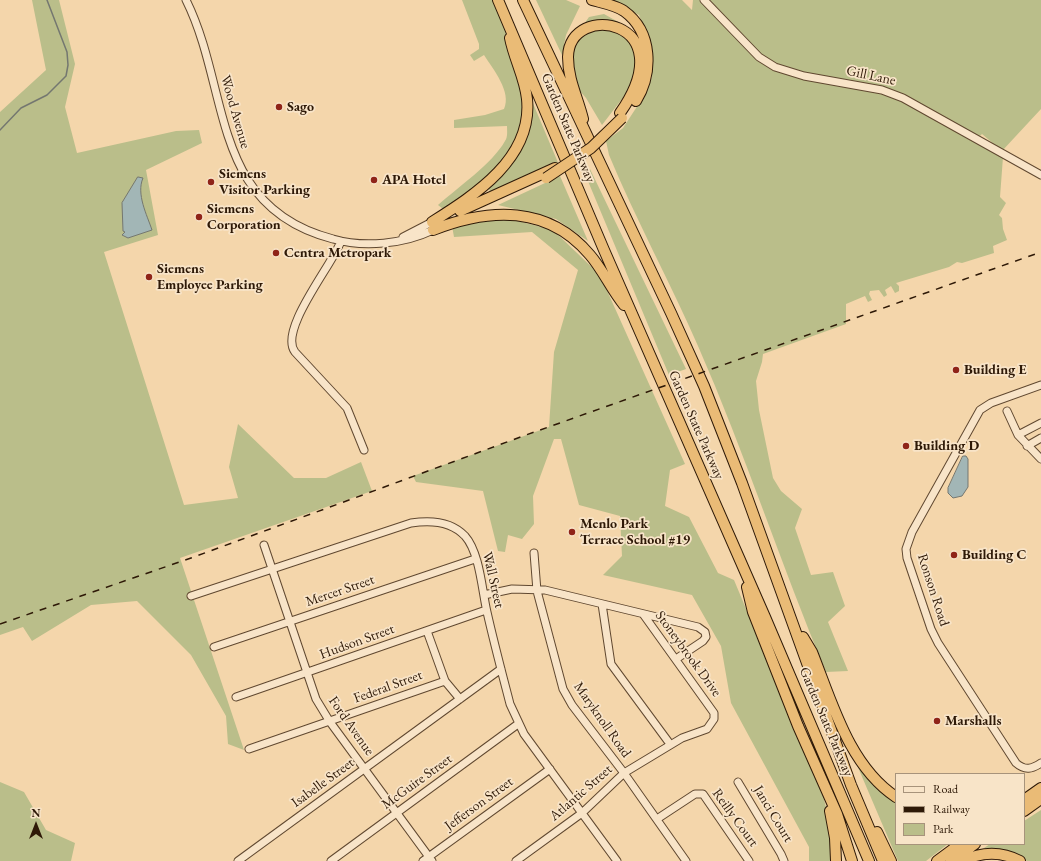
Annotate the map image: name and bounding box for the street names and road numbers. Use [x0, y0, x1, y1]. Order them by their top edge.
street label: Gill Lane [845, 63, 897, 89]
street label: Garden State Parkway [537, 71, 599, 185]
street label: Wood Avenue [217, 73, 253, 151]
street label: Garden State Parkway [664, 368, 728, 482]
street label: Wall Street [478, 550, 508, 610]
street label: Ronson Road [913, 552, 953, 628]
street label: Mercer Street [303, 571, 377, 611]
street label: Stoneybrook Drive [651, 608, 725, 700]
street label: Hudson Street [317, 621, 397, 663]
street label: Garden State Parkway [795, 665, 857, 779]
street label: Federal Street [351, 667, 425, 707]
street label: Maryknoll Road [570, 679, 634, 761]
street label: Ford Avenue [324, 693, 378, 759]
street label: McGuire Street [379, 751, 455, 813]
street label: Isabelle Street [288, 755, 358, 811]
street label: Atlantic Street [546, 761, 616, 825]
street label: Jefferson Street [442, 774, 516, 834]
street label: Janci Court [750, 783, 796, 845]
street label: Reilly Court [708, 786, 762, 850]

